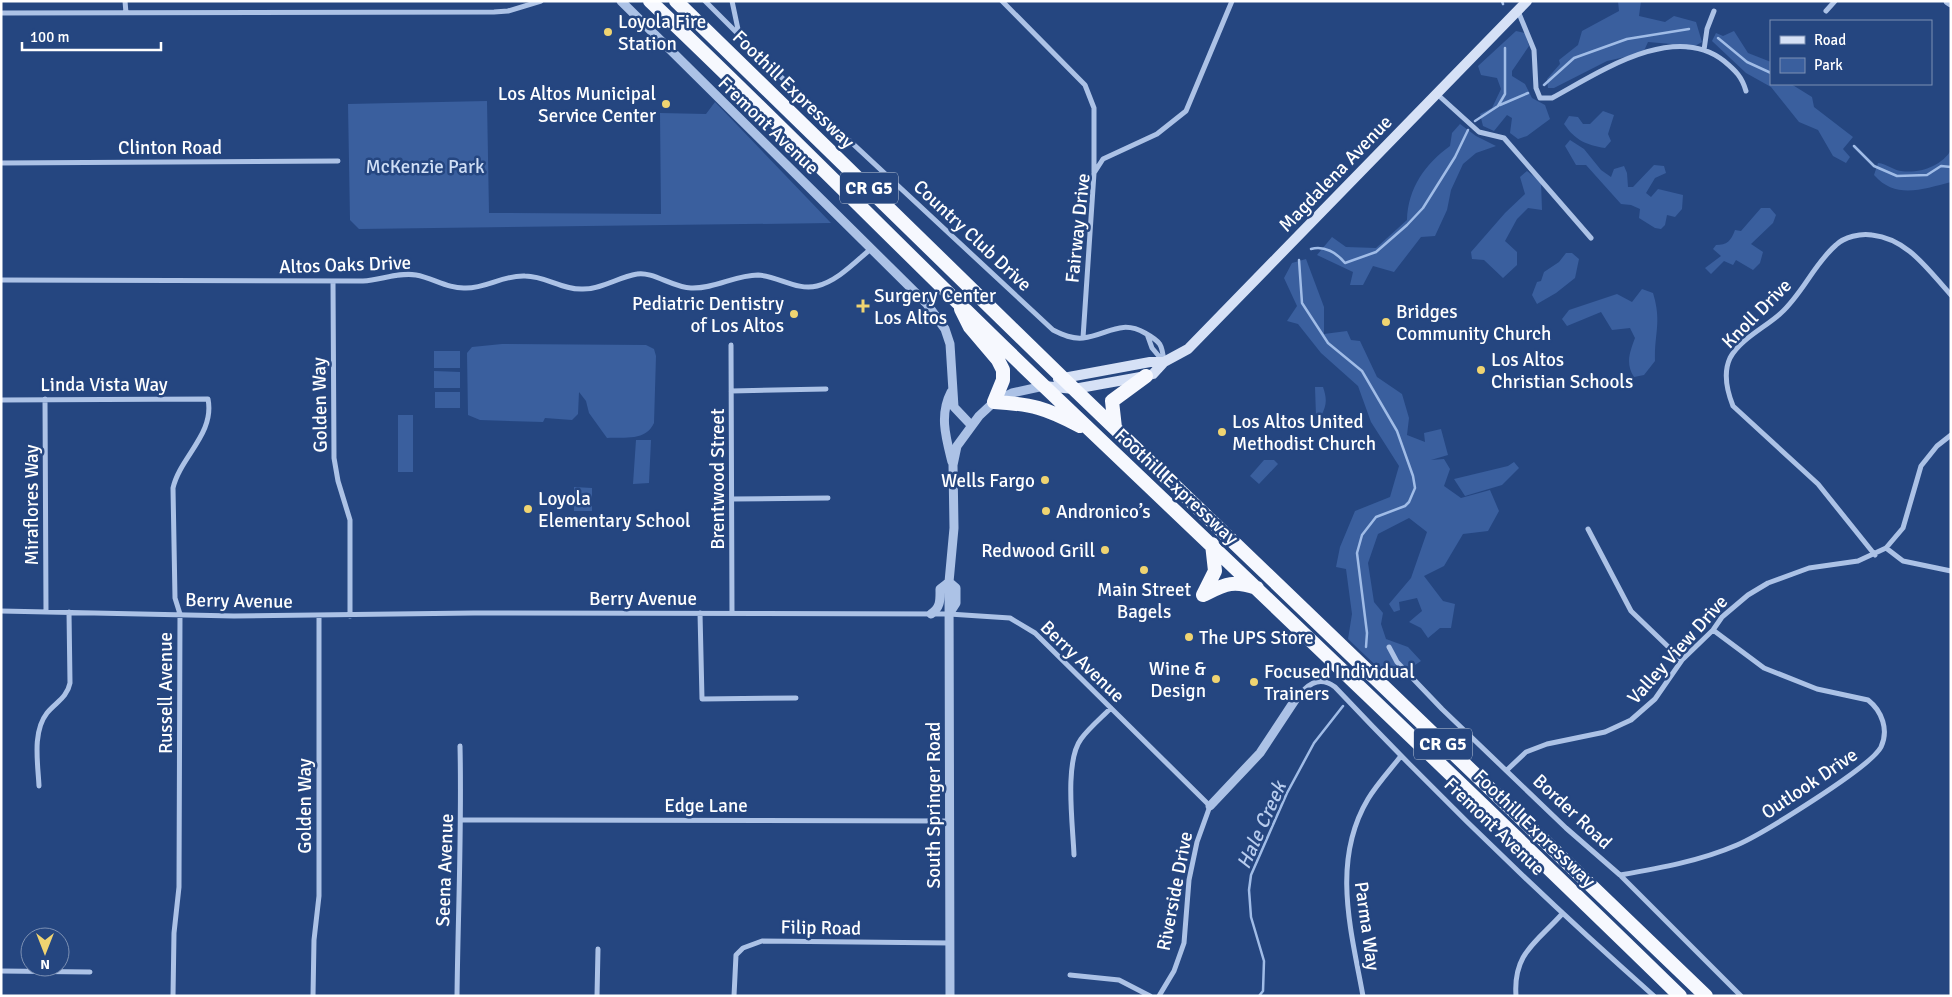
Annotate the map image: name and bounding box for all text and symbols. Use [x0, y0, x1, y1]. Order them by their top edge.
place label: Loyola Fire Station [618, 10, 706, 56]
scale bar [22, 20, 161, 52]
legend [1770, 20, 1932, 85]
street label: Foothill Expressway [727, 25, 859, 154]
marker: Loyola Fire Station [602, 26, 614, 38]
text: 100 m [30, 28, 70, 46]
text: Road [1814, 31, 1846, 49]
text: Park [1814, 56, 1843, 74]
street label: Fremont Avenue [713, 71, 824, 180]
place label: Los Altos Municipal Service Center [498, 82, 656, 128]
marker: Los Altos Municipal Service Center [660, 98, 672, 110]
street label: Magdalena Avenue [1274, 110, 1398, 237]
street label: Clinton Road [118, 136, 222, 160]
park label: McKenzie Park [365, 155, 485, 179]
road number: CR G5 [840, 172, 898, 204]
street label: Fairway Drive [1060, 172, 1096, 284]
street label: Country Club Drive [908, 175, 1036, 297]
street label: Altos Oaks Drive [279, 251, 411, 279]
street label: Knoll Drive [1717, 274, 1797, 354]
place label: Surgery Center Los Altos [874, 284, 996, 330]
place label: Pediatric Dentistry of Los Altos [632, 292, 784, 338]
marker: Surgery Center Los Altos [856, 299, 870, 313]
place label: Bridges Community Church [1396, 300, 1551, 346]
marker: Pediatric Dentistry of Los Altos [788, 308, 800, 320]
marker: Bridges Community Church [1380, 316, 1392, 328]
place label: Los Altos Christian Schools [1491, 348, 1633, 394]
street label: Golden Way [307, 357, 333, 453]
marker: Los Altos Christian Schools [1475, 364, 1487, 376]
street label: Linda Vista Way [40, 373, 168, 397]
street label: Brentwood Street [706, 408, 730, 550]
place label: Los Altos United Methodist Church [1232, 410, 1376, 456]
street label: Foothill Expressway [1109, 423, 1243, 550]
marker: Los Altos United Methodist Church [1216, 426, 1228, 438]
street label: Miraflores Way [20, 445, 44, 565]
place label: Wells Fargo [941, 469, 1035, 493]
marker: Wells Fargo [1039, 474, 1051, 486]
place label: Loyola Elementary School [538, 487, 691, 533]
place label: Andronico’s [1056, 500, 1151, 524]
marker: Loyola Elementary School [522, 503, 534, 515]
marker: Andronico’s [1040, 505, 1052, 517]
place label: Redwood Grill [981, 539, 1095, 563]
marker: Redwood Grill [1099, 544, 1111, 556]
marker: Main Street Bagels [1138, 564, 1150, 576]
place label: Main Street Bagels [1097, 578, 1191, 624]
street label: Berry Avenue [589, 587, 697, 611]
street label: Berry Avenue [185, 588, 293, 614]
street label: Valley View Drive [1622, 590, 1733, 709]
street label: Berry Avenue [1035, 616, 1129, 708]
place label: The UPS Store [1199, 626, 1314, 650]
marker: The UPS Store [1183, 631, 1195, 643]
street label: Russell Avenue [154, 632, 178, 754]
place label: Wine & Design [1149, 657, 1206, 703]
place label: Focused Individual Trainers [1264, 660, 1415, 706]
marker: Wine & Design [1210, 673, 1222, 685]
marker: Focused Individual Trainers [1248, 676, 1260, 688]
street label: South Springer Road [922, 722, 946, 888]
road number: CR G5 [1414, 729, 1472, 760]
street label: Outlook Drive [1757, 743, 1862, 825]
street label: Golden Way [293, 758, 317, 854]
street label: Foothill Expressway [1468, 764, 1600, 893]
street label: Border Road [1528, 769, 1617, 854]
street label: Fremont Avenue [1439, 772, 1550, 881]
water label: Hale Creek [1231, 776, 1293, 873]
street label: Edge Lane [664, 794, 748, 818]
street label: Seena Avenue [431, 813, 459, 927]
street label: Riverside Drive [1152, 829, 1198, 953]
street label: Parma Way [1349, 880, 1385, 972]
street label: Filip Road [780, 915, 861, 941]
north arrow [20, 927, 70, 977]
text: N [40, 956, 50, 973]

